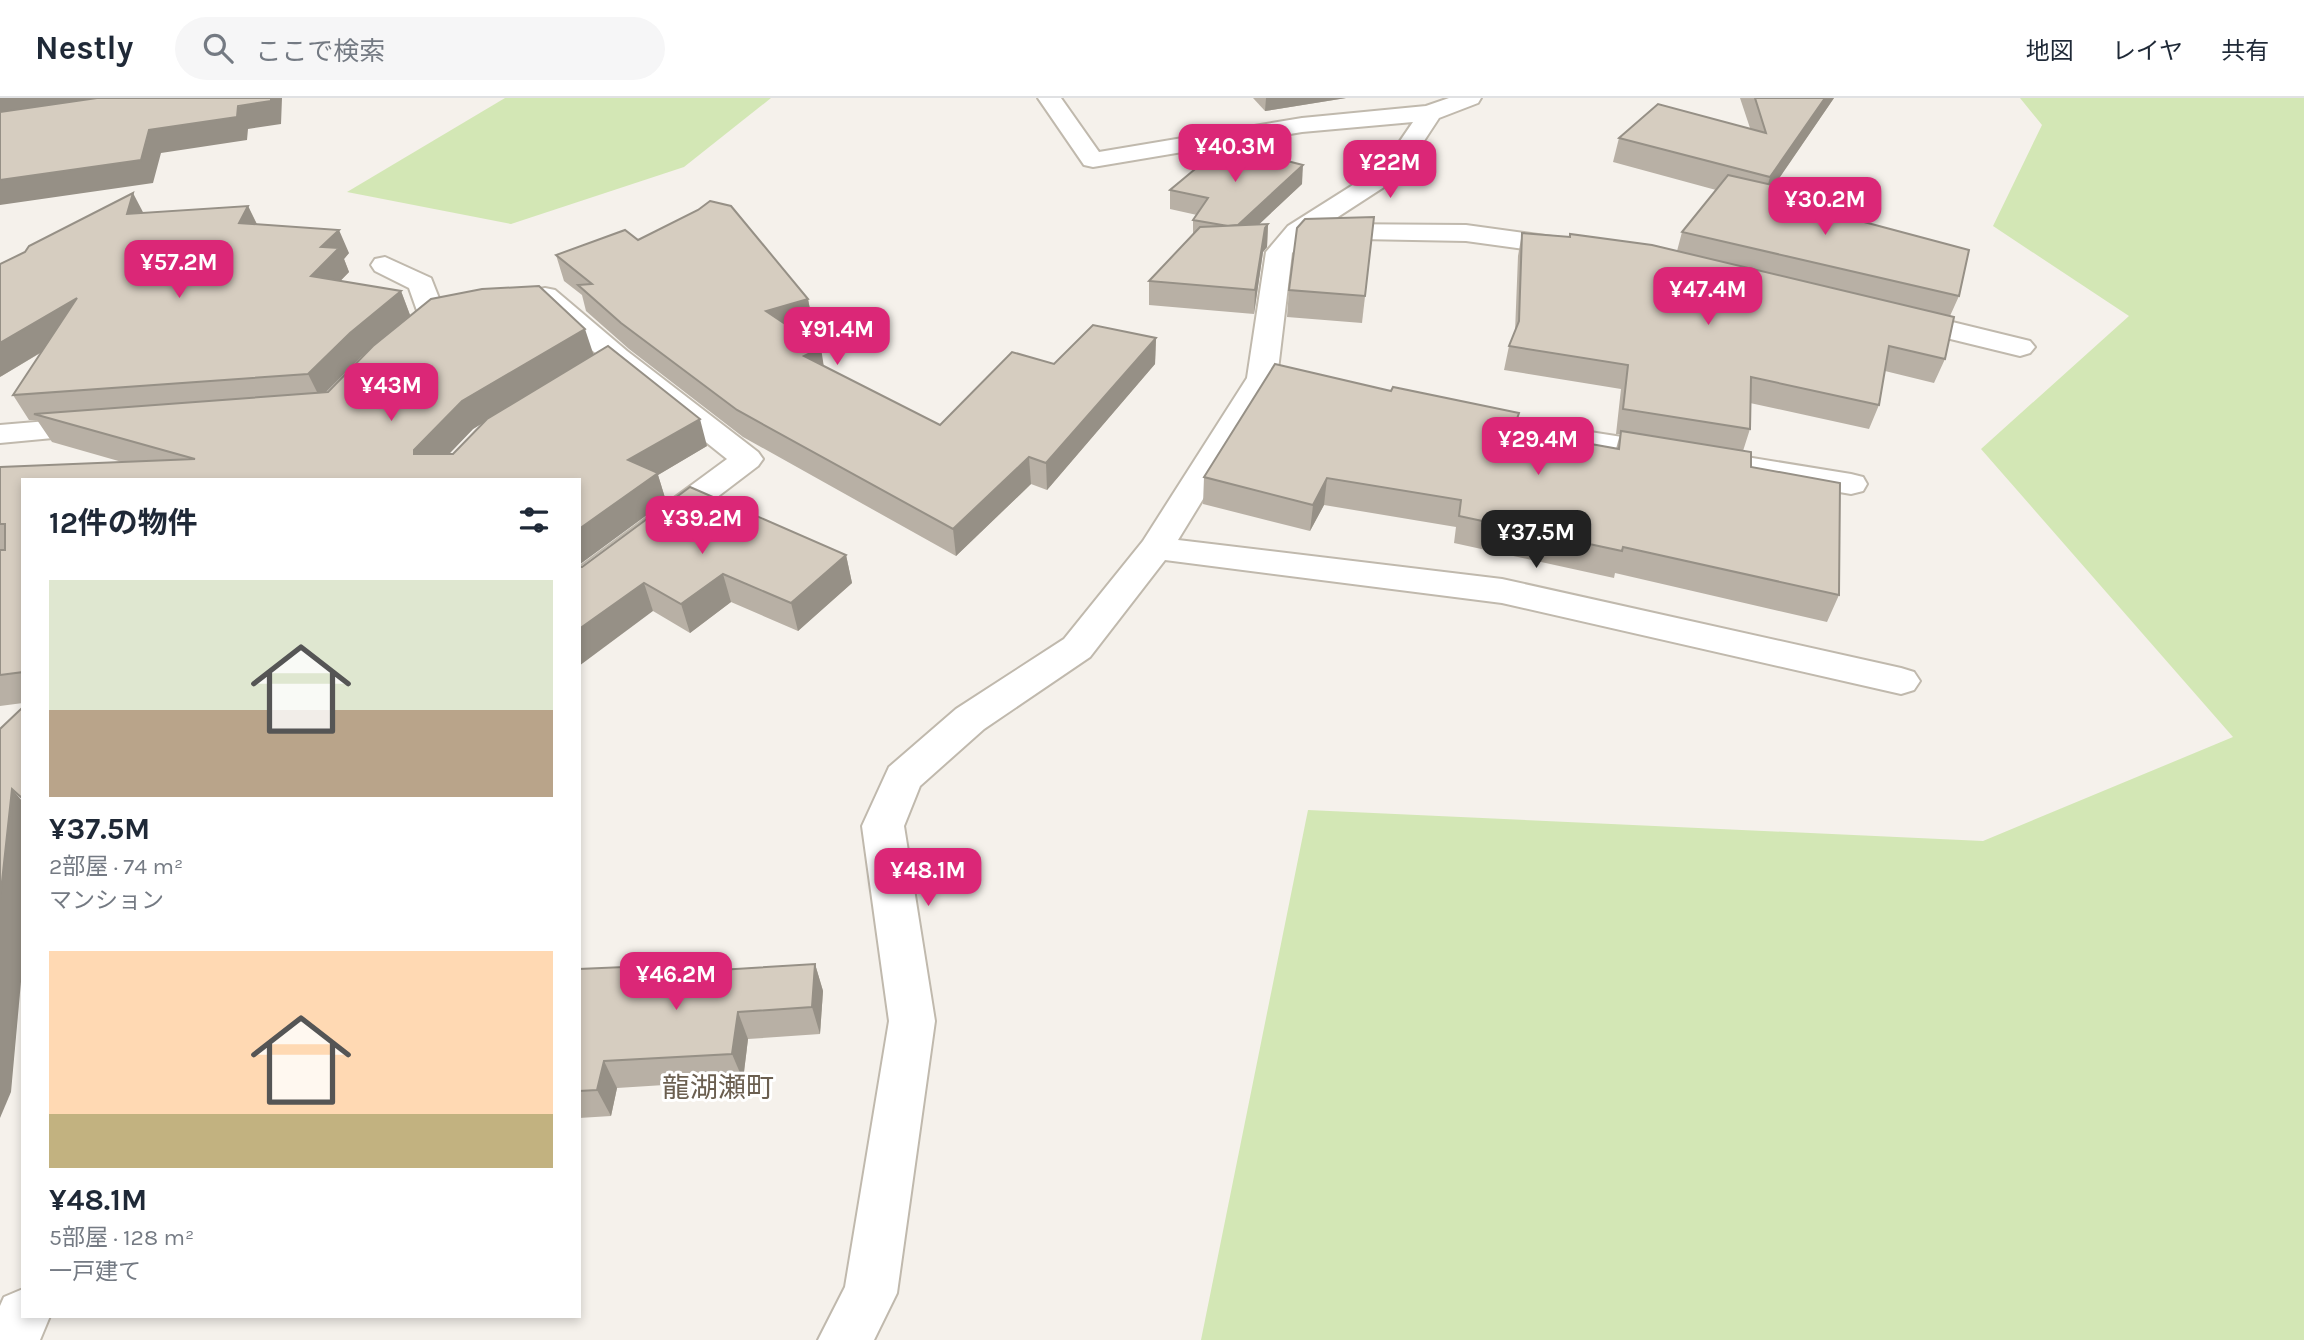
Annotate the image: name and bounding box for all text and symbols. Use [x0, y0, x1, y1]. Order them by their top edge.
search box [175, 17, 665, 80]
text: Nestly [35, 29, 133, 67]
icon: search [199, 29, 237, 67]
text: ここで検索 [255, 36, 385, 67]
text: 地図 [2026, 37, 2074, 65]
text: レイヤ [2112, 37, 2183, 65]
text: 共有 [2221, 37, 2269, 65]
pin: ¥40.3M [1178, 125, 1292, 184]
text: ¥40.3M [1194, 133, 1276, 160]
pin: ¥22M [1349, 140, 1431, 200]
text: ¥22M [1359, 149, 1421, 176]
pin: ¥30.2M [1768, 178, 1882, 237]
text: ¥30.2M [1784, 186, 1866, 213]
pin: ¥57.2M [122, 240, 236, 300]
text: ¥57.2M [140, 249, 218, 276]
pin: ¥47.4M [1651, 268, 1765, 327]
text: ¥47.4M [1669, 276, 1747, 303]
pin: ¥91.4M [780, 308, 894, 367]
text: ¥91.4M [800, 316, 874, 343]
pin: ¥43M [350, 364, 432, 423]
text: ¥43M [360, 372, 422, 399]
pin: ¥29.4M [1481, 418, 1595, 477]
text: ¥29.4M [1498, 426, 1578, 453]
pin: ¥39.2M [645, 496, 759, 556]
icon: filters [515, 501, 553, 539]
text: 12件の物件 [49, 505, 198, 541]
text: ¥39.2M [662, 505, 742, 532]
pin: ¥37.5M [1479, 510, 1593, 570]
text: ¥37.5M [1497, 519, 1575, 546]
icon: home [238, 626, 364, 752]
text: ¥37.5M [49, 811, 150, 847]
pin: ¥48.1M [871, 848, 985, 908]
text: 2部屋 · 74 m² [49, 853, 183, 880]
text: ¥48.1M [890, 857, 966, 884]
text: マンション [49, 887, 164, 914]
pin: ¥46.2M [619, 953, 733, 1012]
text: ¥46.2M [636, 961, 716, 988]
icon: home [238, 997, 364, 1123]
district label: 龍湖瀬町 [662, 1071, 774, 1104]
text: ¥48.1M [49, 1182, 147, 1218]
text: 5部屋 · 128 m² [49, 1224, 194, 1251]
text: 一戸建て [49, 1258, 141, 1285]

